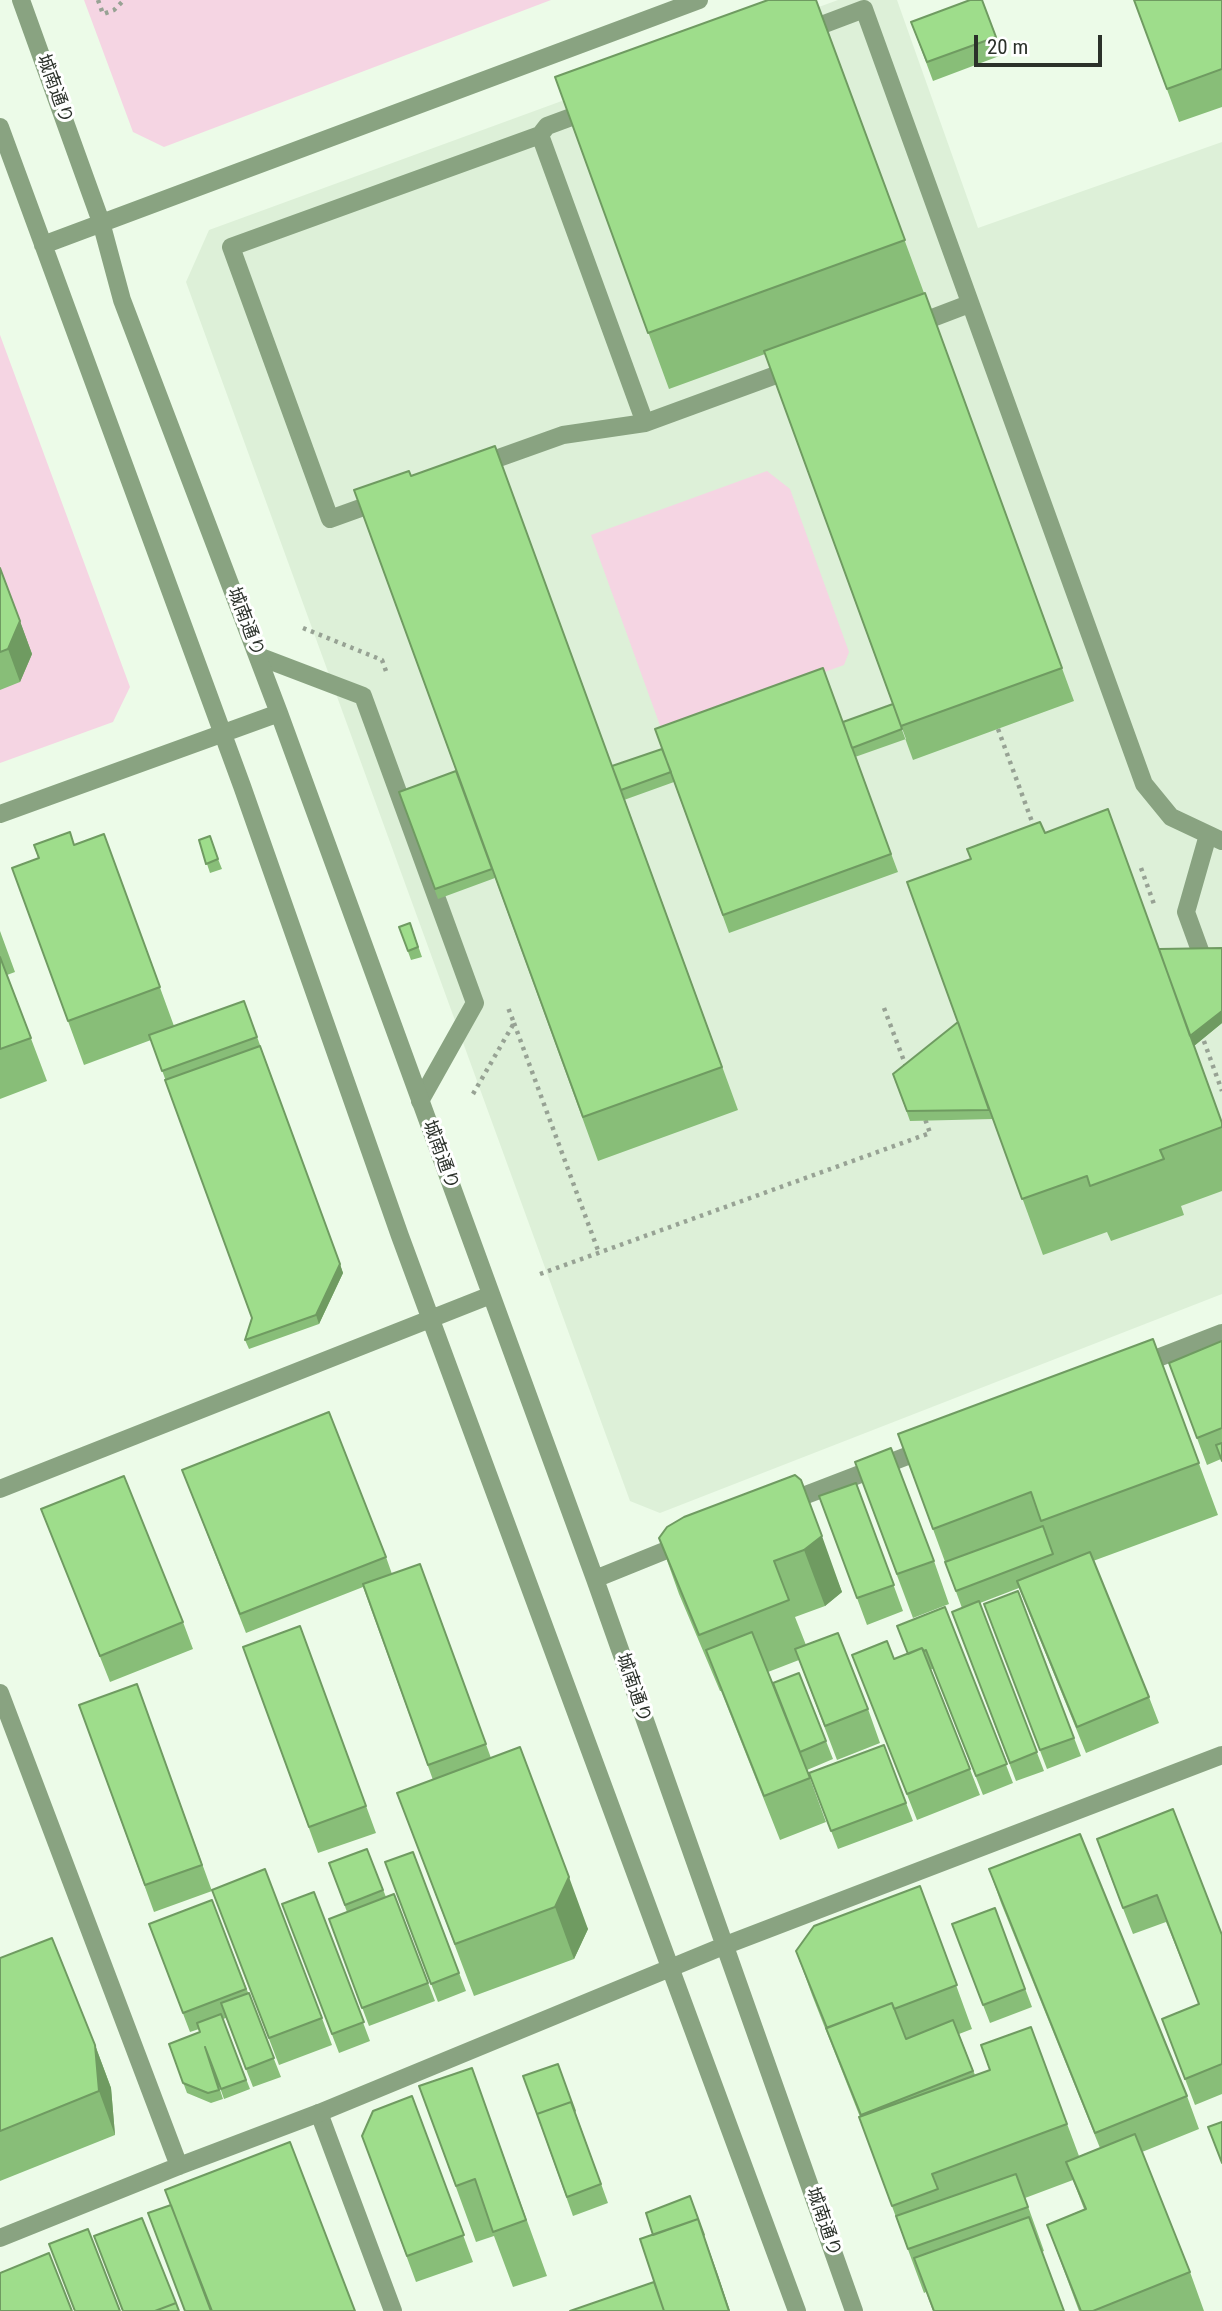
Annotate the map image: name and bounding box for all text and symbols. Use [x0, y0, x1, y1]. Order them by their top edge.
scale bar [977, 21, 1105, 65]
text: 20 m [987, 35, 1028, 59]
street label: 城南通り [32, 51, 76, 127]
street label: 城南通り [222, 585, 268, 659]
street label: 城南通り [418, 1117, 462, 1193]
street label: 城南通り [611, 1650, 655, 1726]
street label: 城南通り [801, 2184, 845, 2260]

